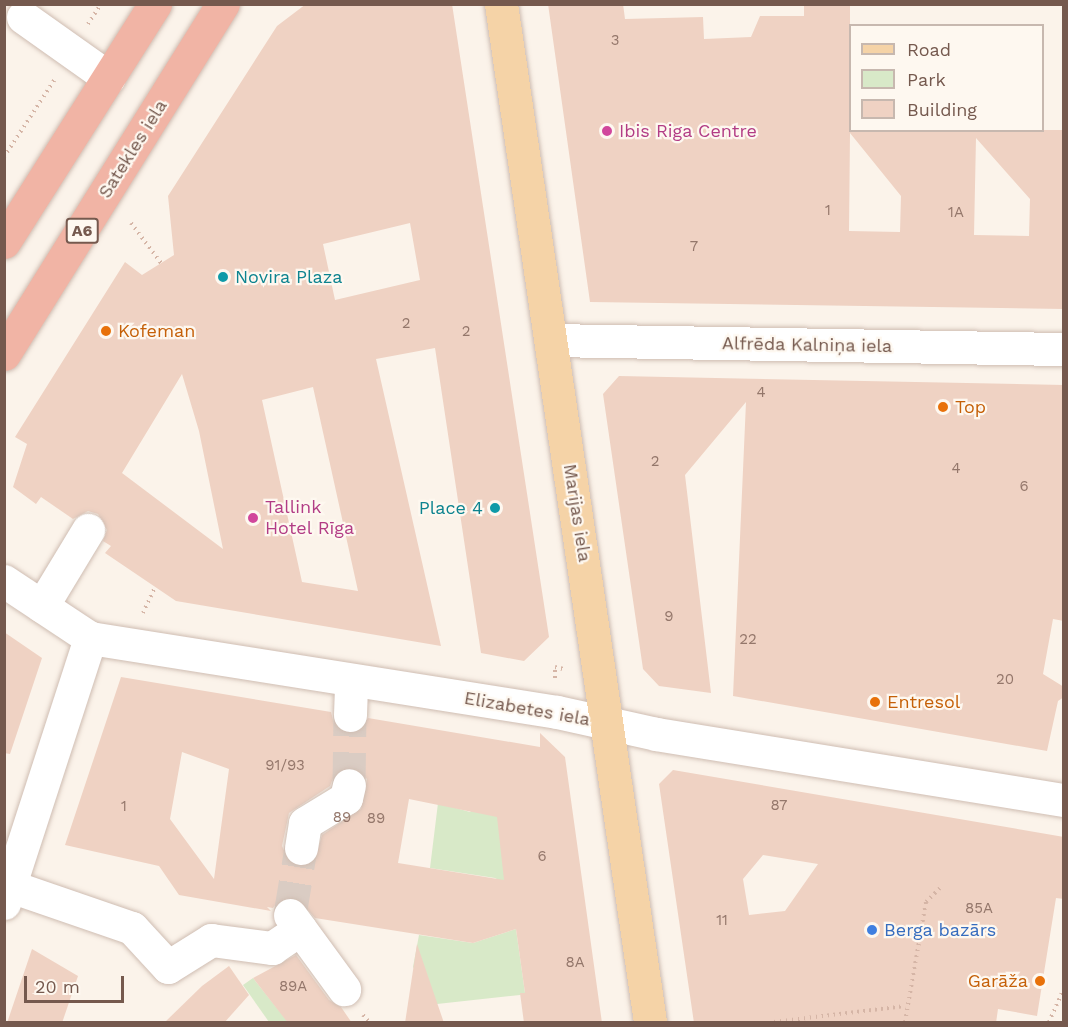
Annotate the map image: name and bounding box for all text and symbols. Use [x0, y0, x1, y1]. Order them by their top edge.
legend [849, 24, 1044, 132]
house number: 3 [611, 32, 619, 50]
text: Road [907, 39, 951, 60]
text: Park [907, 69, 946, 90]
street label: Satekles iela [94, 96, 172, 202]
text: Building [907, 99, 977, 120]
place label: Ibis Riga Centre [619, 120, 757, 142]
marker: Ibis Riga Centre [600, 124, 614, 138]
house number: 1 [825, 202, 831, 220]
house number: 1A [948, 204, 964, 222]
road number: A6 [66, 218, 98, 244]
house number: 7 [690, 238, 698, 256]
place label: Novira Plaza [235, 266, 343, 288]
marker: Novira Plaza [216, 270, 230, 284]
house number: 2 [402, 315, 410, 333]
place label: Kofeman [118, 320, 195, 342]
house number: 2 [462, 323, 470, 341]
marker: Kofeman [99, 324, 113, 338]
street label: Alfrēda Kalniņa iela [721, 333, 893, 357]
house number: 4 [756, 384, 766, 402]
place label: Top [955, 396, 986, 418]
marker: Top [936, 400, 950, 414]
house number: 2 [651, 453, 659, 471]
house number: 4 [951, 460, 961, 478]
street label: Marijas iela [559, 462, 595, 564]
house number: 6 [1019, 478, 1029, 496]
place label: Tallink Hotel Rīga [265, 497, 355, 540]
place label: Place 4 [419, 497, 483, 519]
marker: Place 4 [488, 501, 502, 515]
marker: Tallink Hotel Rīga [246, 511, 260, 525]
house number: 9 [664, 608, 674, 626]
house number: 22 [739, 631, 757, 649]
house number: 20 [996, 671, 1014, 689]
street label: Elizabetes iela [462, 687, 592, 731]
place label: Entresol [887, 691, 960, 713]
marker: Entresol [868, 695, 882, 709]
house number: 91/93 [265, 757, 305, 775]
house number: 87 [770, 797, 788, 815]
house number: 1 [121, 798, 127, 816]
house number: 89 [333, 809, 351, 827]
house number: 89 [367, 810, 385, 828]
house number: 6 [537, 848, 547, 866]
house number: 85A [965, 900, 993, 918]
house number: 11 [716, 912, 728, 930]
place label: Berga bazārs [884, 919, 997, 941]
marker: Berga bazārs [865, 923, 879, 937]
house number: 8A [565, 954, 585, 972]
scale bar [27, 964, 128, 1002]
place label: Garāža [968, 970, 1028, 992]
marker: Garāža [1033, 974, 1047, 988]
text: 20 m [35, 976, 80, 997]
house number: 89A [279, 978, 307, 996]

